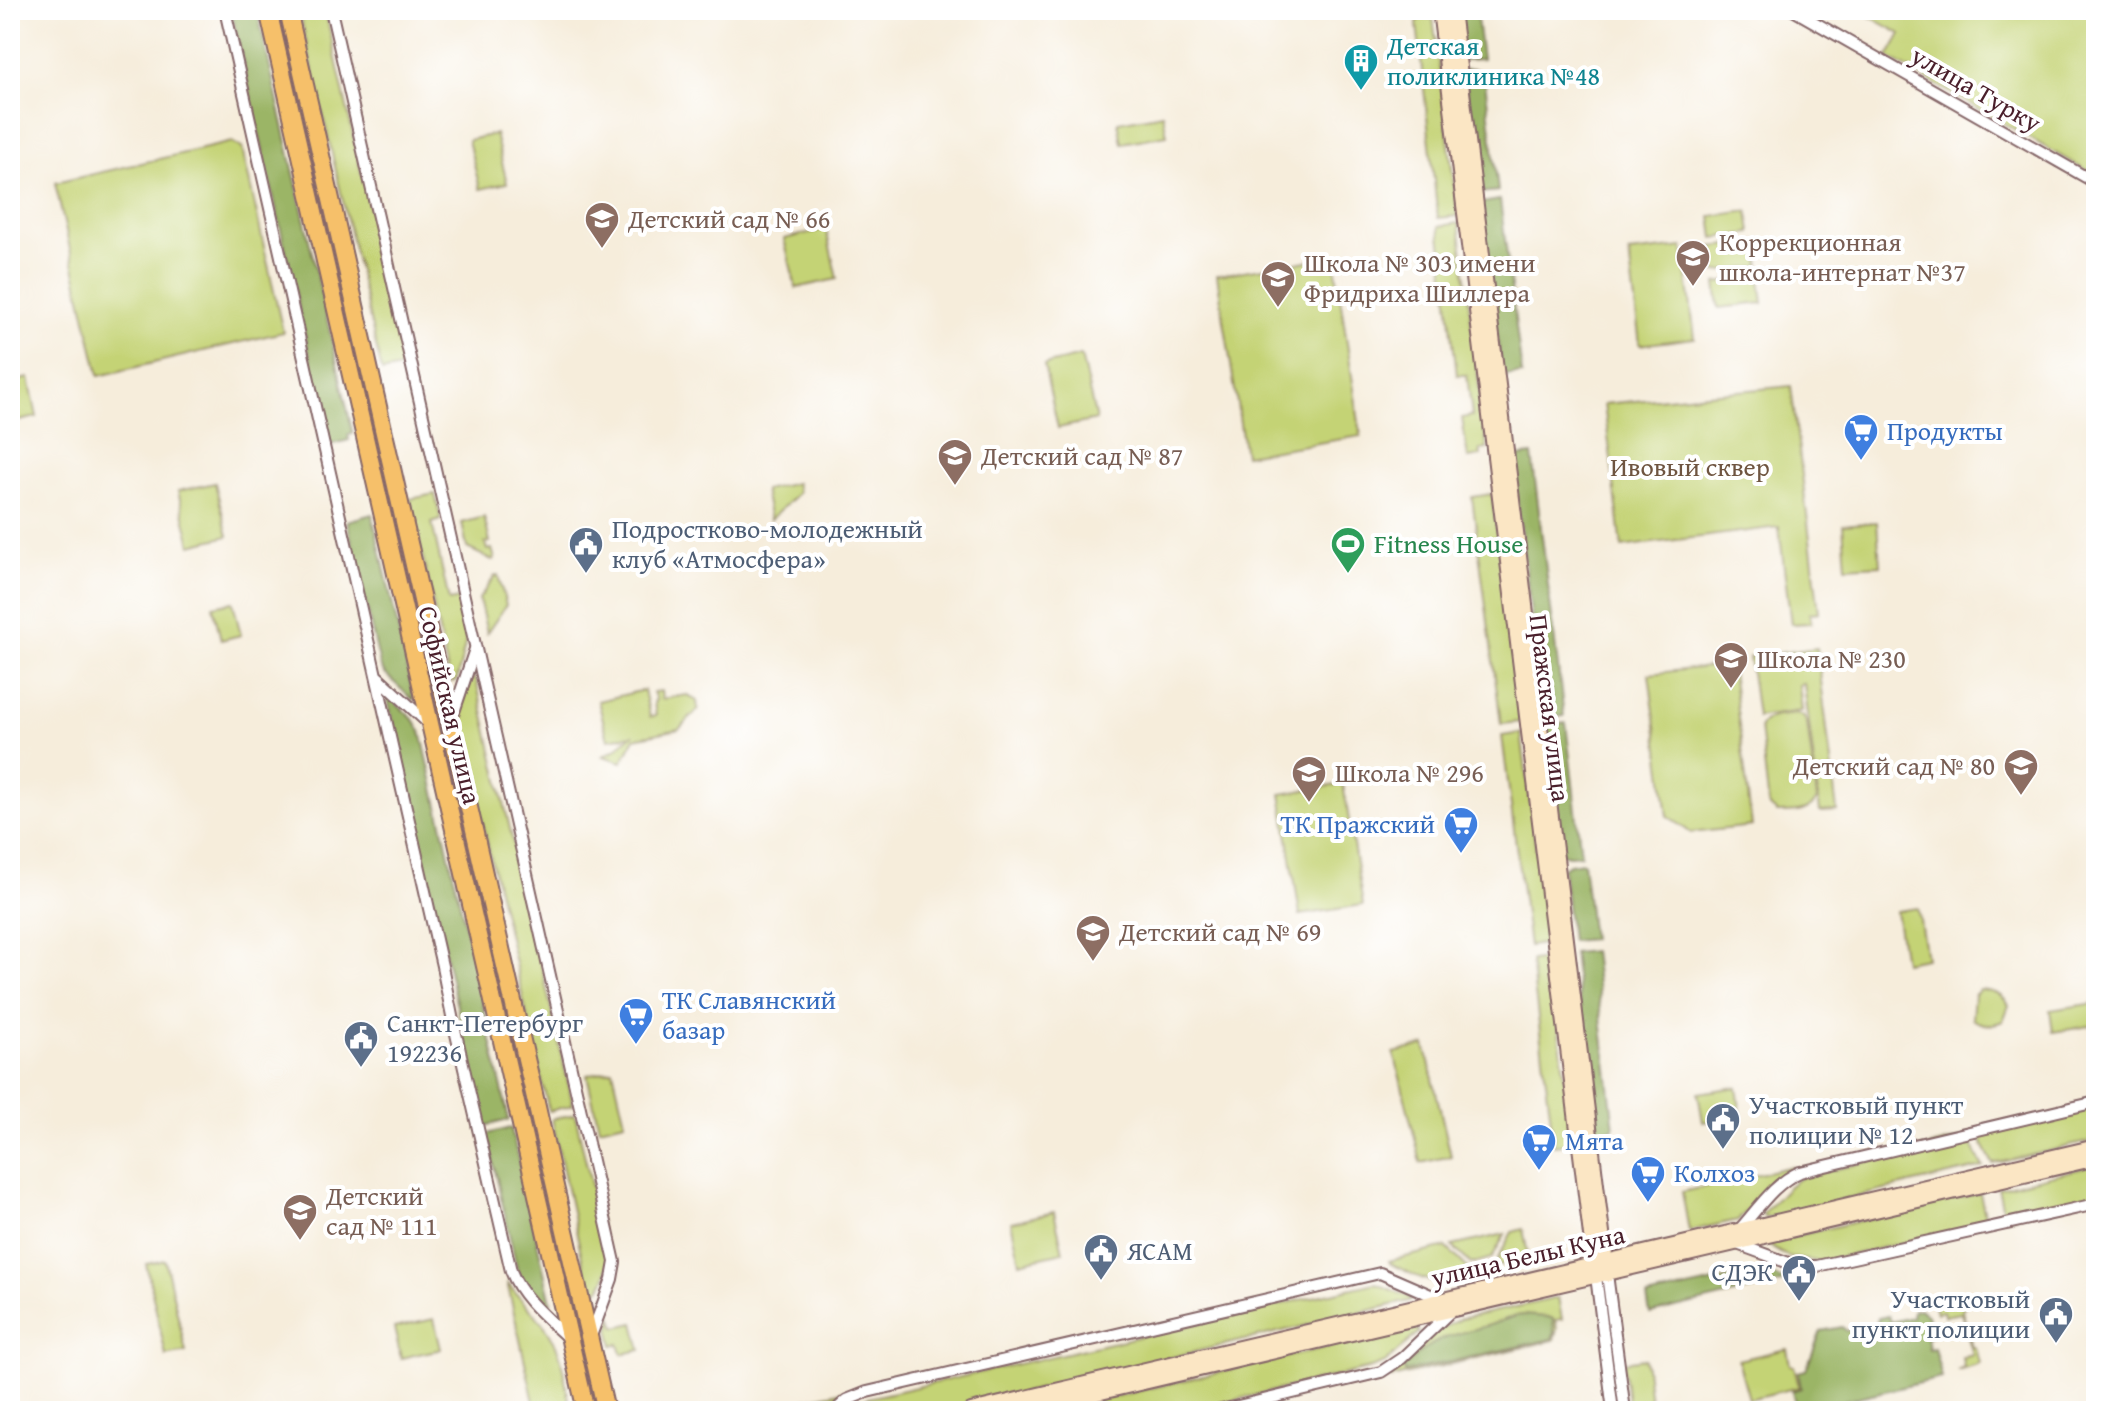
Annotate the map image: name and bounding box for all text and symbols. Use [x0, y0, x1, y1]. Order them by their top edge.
place label: Детская поликлиника №48 [1386, 26, 1600, 95]
street label: улица Турку [1903, 35, 2049, 142]
building icon: Детская поликлиника №48 [1342, 42, 1380, 92]
place label: Детский сад № 66 [627, 199, 830, 238]
school or university icon: Детский сад № 66 [583, 200, 621, 250]
place label: Коррекционная школа-интернат №37 [1719, 222, 1966, 291]
school or university icon: Коррекционная школа-интернат №37 [1674, 238, 1712, 288]
place label: Школа № 303 имени Фридриха Шиллера [1304, 243, 1535, 312]
school or university icon: Школа № 303 имени Фридриха Шиллера [1259, 259, 1297, 309]
place label: Продукты [1887, 411, 2003, 450]
supermarket icon: Продукты [1842, 412, 1880, 462]
place label: Детский сад № 87 [980, 436, 1183, 475]
school or university icon: Детский сад № 87 [936, 437, 974, 487]
park label: Ивовый сквер [1610, 447, 1770, 486]
place label: Подростково-молодежный клуб «Атмосфера» [612, 509, 923, 578]
place label: Fitness House [1374, 524, 1523, 563]
public building icon: Подростково-молодежный клуб «Атмосфера» [567, 525, 605, 575]
sports icon: Fitness House [1329, 525, 1367, 575]
street label: Софийская улица [409, 602, 492, 808]
street label: Пражская улица [1520, 612, 1581, 805]
place label: Школа № 230 [1757, 639, 1906, 678]
school or university icon: Школа № 230 [1712, 640, 1750, 690]
place label: Детский сад № 80 [1792, 746, 1995, 785]
school or university icon: Детский сад № 80 [2002, 747, 2040, 797]
place label: Школа № 296 [1335, 753, 1484, 792]
school or university icon: Школа № 296 [1290, 754, 1328, 804]
place label: ТК Пражский [1280, 804, 1435, 843]
supermarket icon: ТК Пражский [1442, 805, 1480, 855]
place label: Детский сад № 69 [1118, 912, 1321, 951]
school or university icon: Детский сад № 69 [1074, 913, 1112, 963]
place label: ТК Славянский базар [662, 980, 836, 1049]
supermarket icon: ТК Славянский базар [617, 996, 655, 1046]
place label: Санкт-Петербург 192236 [387, 1003, 583, 1072]
public building icon: Санкт-Петербург 192236 [342, 1019, 380, 1069]
place label: Участковый пункт полиции № 12 [1749, 1085, 1964, 1154]
public building icon: Участковый пункт полиции № 12 [1704, 1101, 1742, 1151]
place label: Мята [1565, 1121, 1624, 1160]
supermarket icon: Мята [1520, 1122, 1558, 1172]
place label: Колхоз [1674, 1153, 1755, 1192]
supermarket icon: Колхоз [1629, 1154, 1667, 1204]
place label: Детский сад № 111 [325, 1176, 438, 1245]
school or university icon: Детский сад № 111 [281, 1192, 319, 1242]
street label: улица Белы Куна [1426, 1214, 1629, 1297]
place label: ЯСАМ [1126, 1231, 1193, 1270]
public building icon: ЯСАМ [1082, 1232, 1120, 1282]
place label: СДЭК [1711, 1252, 1773, 1291]
public building icon: СДЭК [1780, 1253, 1818, 1303]
place label: Участковый пункт полиции [1852, 1279, 2030, 1348]
public building icon: Участковый пункт полиции [2037, 1295, 2075, 1345]

